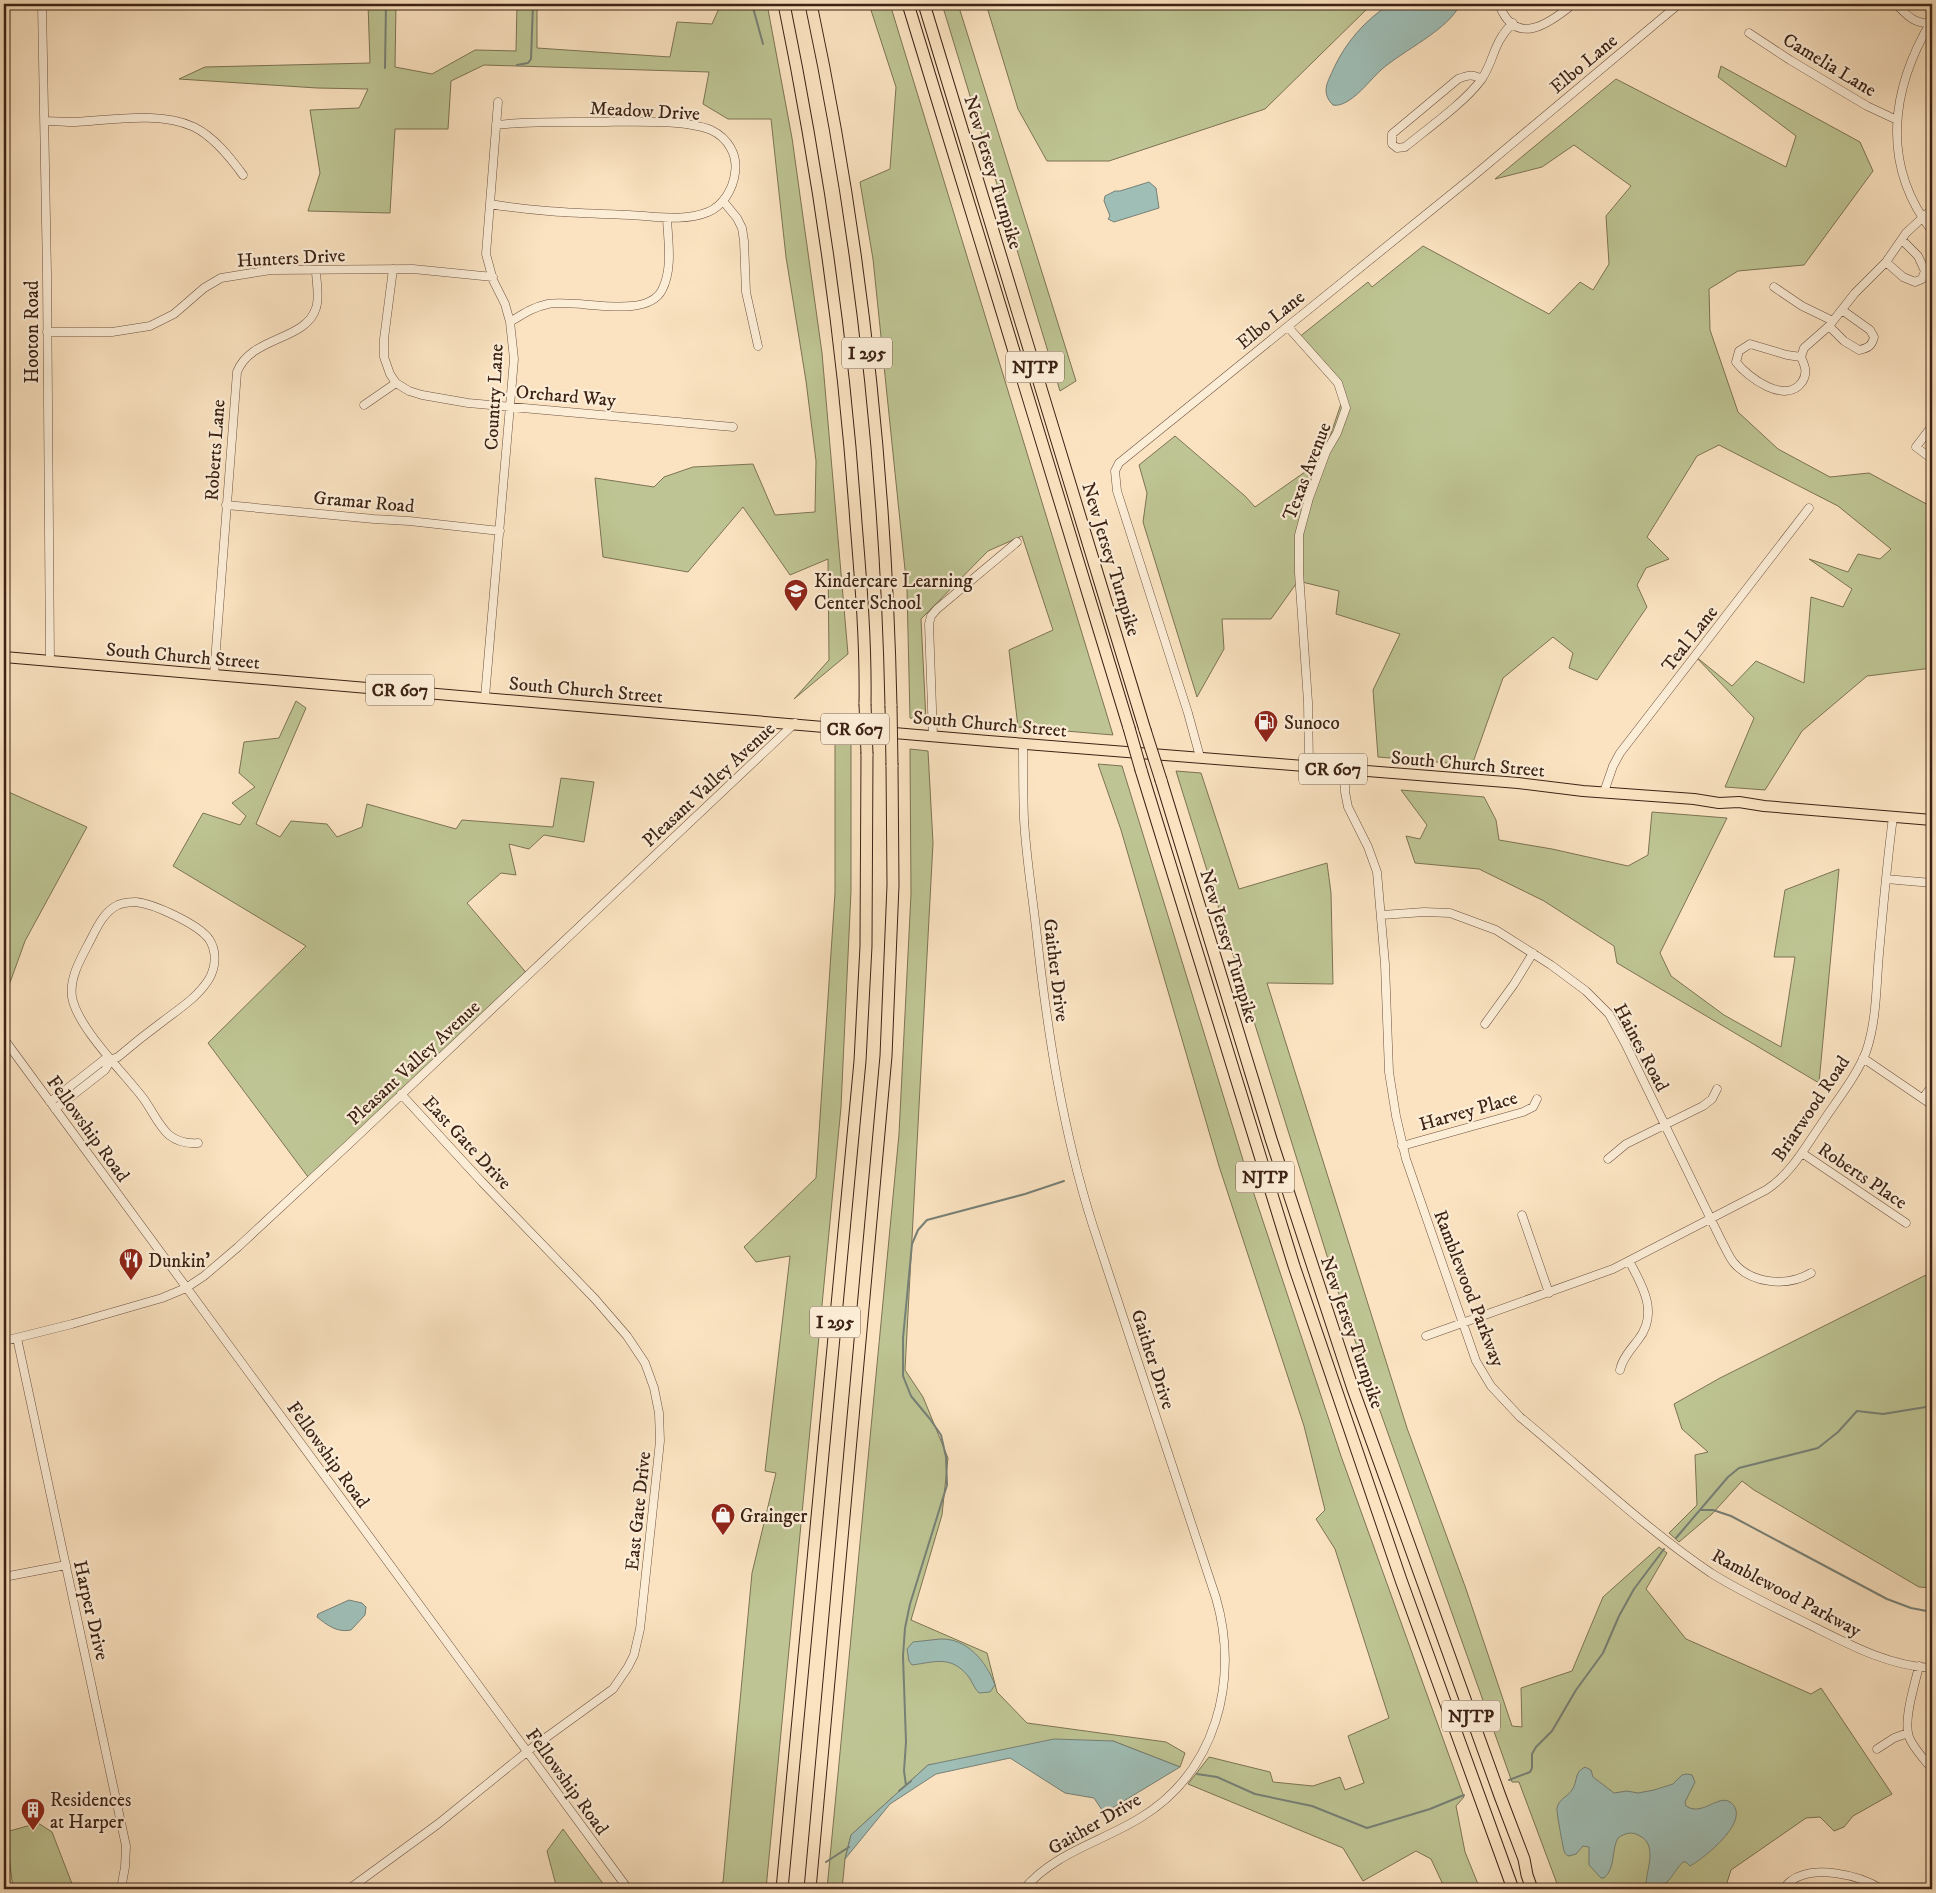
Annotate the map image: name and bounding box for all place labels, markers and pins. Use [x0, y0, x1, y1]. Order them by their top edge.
place label: Kindercare Learning Center School [814, 570, 973, 615]
school or university icon: Kindercare Learning Center School [783, 578, 809, 612]
fuel station icon: Sunoco [1253, 709, 1279, 743]
place label: Sunoco [1284, 712, 1340, 735]
restaurant icon: Dunkin' [118, 1247, 144, 1281]
place label: Dunkin' [148, 1250, 210, 1273]
shop icon: Grainger [710, 1502, 736, 1536]
place label: Grainger [740, 1505, 807, 1528]
place label: Residences at Harper [50, 1789, 131, 1834]
building icon: Residences at Harper [20, 1797, 46, 1831]

